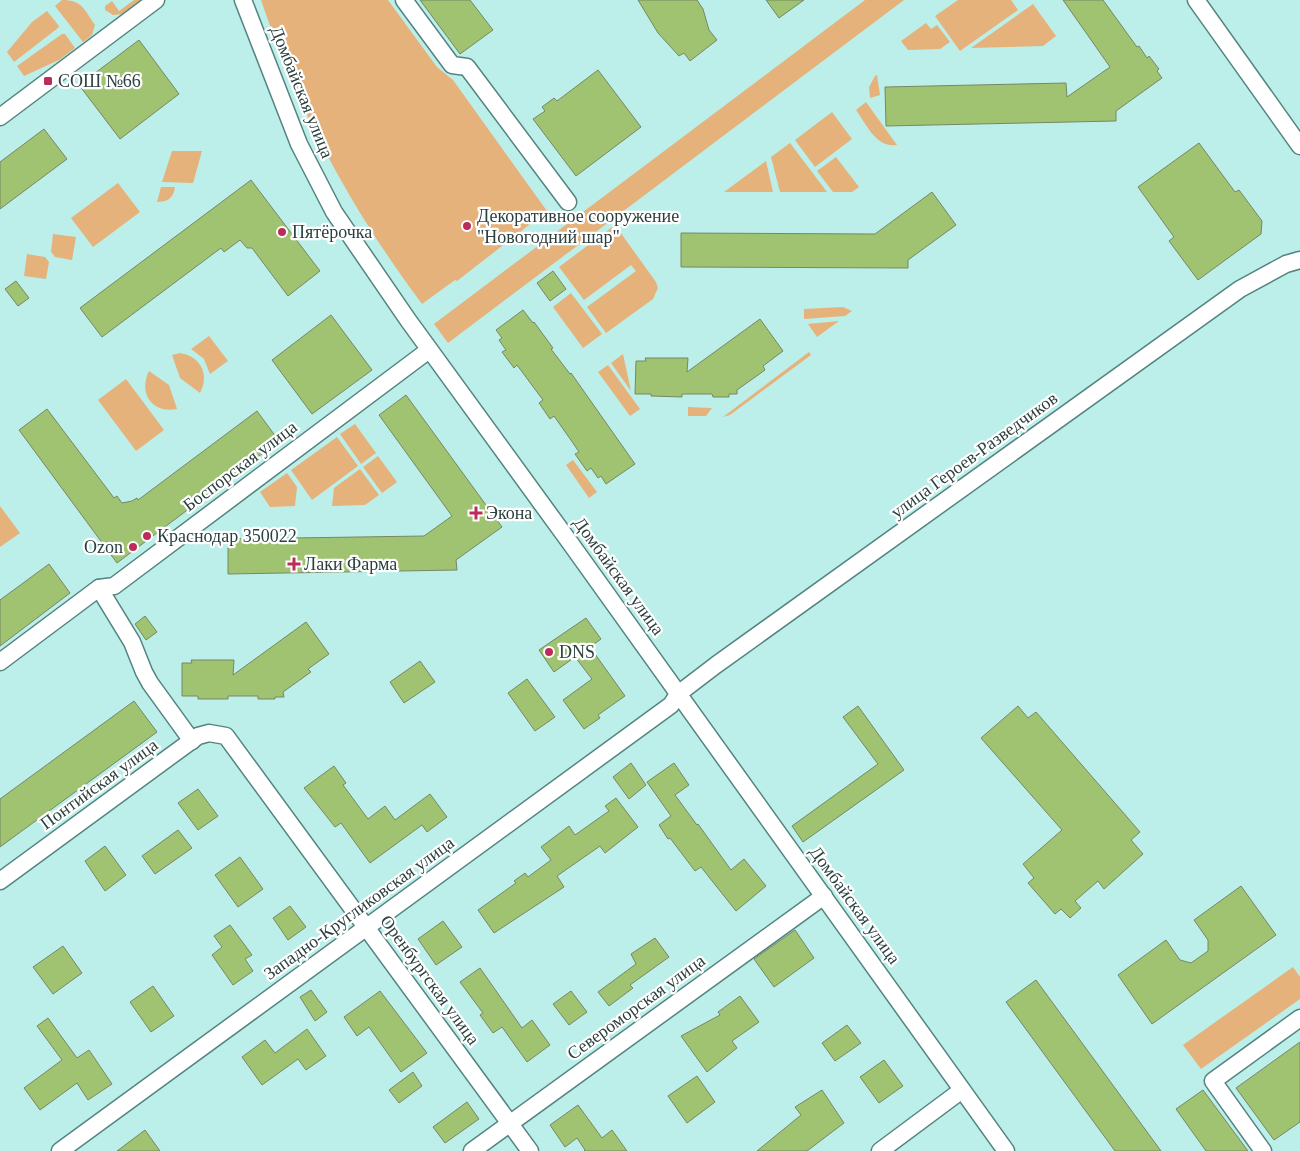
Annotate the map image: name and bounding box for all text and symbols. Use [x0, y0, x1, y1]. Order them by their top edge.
street label: Домбайская улица [266, 23, 338, 161]
place label: СОШ №66 [58, 71, 141, 91]
marker: СОШ №66 [42, 75, 54, 87]
place label: Декоративное сооружение "Новогодний шар" [477, 206, 679, 247]
marker: Декоративное сооружение "Новогодний шар" [461, 220, 473, 232]
place label: Пятёрочка [292, 222, 372, 242]
marker: Пятёрочка [276, 226, 288, 238]
street label: улица Героев-Разведчиков [887, 388, 1061, 522]
street label: Боспорская улица [179, 417, 301, 515]
place label: Экона [486, 503, 532, 523]
marker: Экона [470, 507, 482, 519]
street label: Домбайская улица [570, 513, 668, 639]
place label: Краснодар 350022 [157, 526, 297, 546]
marker: Краснодар 350022 [141, 530, 153, 542]
place label: Ozon [84, 537, 123, 557]
marker: Ozon [127, 541, 139, 553]
place label: Лаки Фарма [304, 554, 397, 574]
marker: Лаки Фарма [288, 558, 300, 570]
place label: DNS [559, 642, 595, 662]
marker: DNS [543, 646, 555, 658]
street label: Понтийская улица [36, 735, 162, 833]
street label: Западно-Кругликовская улица [260, 832, 458, 984]
street label: Домбайская улица [806, 842, 904, 968]
street label: Оренбургская улица [376, 911, 484, 1049]
street label: Североморская улица [563, 950, 709, 1064]

